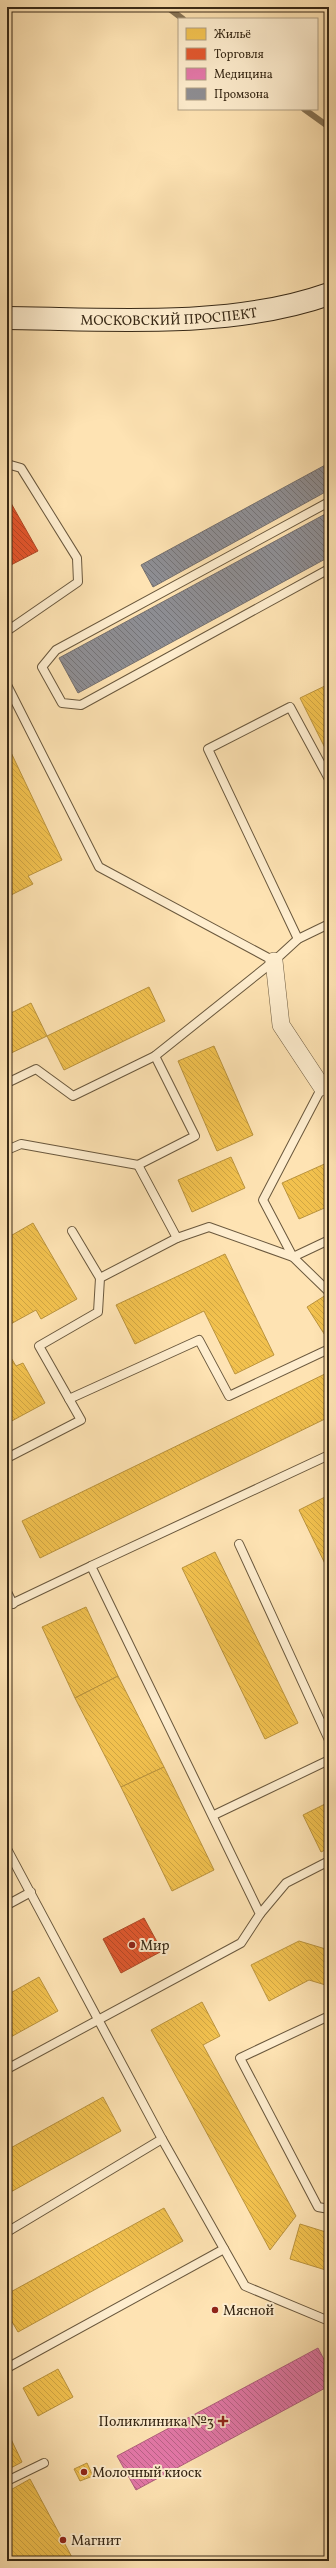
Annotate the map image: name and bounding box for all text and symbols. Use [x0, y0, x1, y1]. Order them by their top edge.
legend [178, 18, 318, 110]
text: Жильё [214, 27, 251, 43]
text: Торговля [214, 47, 264, 63]
text: Медицина [214, 67, 273, 83]
text: Промзона [214, 87, 269, 103]
street label: МОСКОВСКИЙ ПРОСПЕКТ [80, 304, 259, 331]
place label: Мир [140, 1937, 170, 1956]
marker: Мир [127, 1940, 137, 1950]
place label: Мясной [223, 2302, 275, 2321]
marker: Мясной [210, 2305, 220, 2315]
place label: Поликлиника №3 [99, 2413, 214, 2432]
marker: Поликлиника №3 [217, 2415, 229, 2427]
place label: Молочный киоск [92, 2464, 202, 2483]
marker: Молочный киоск [79, 2467, 89, 2477]
place label: Магнит [71, 2532, 121, 2551]
marker: Магнит [58, 2535, 68, 2545]

